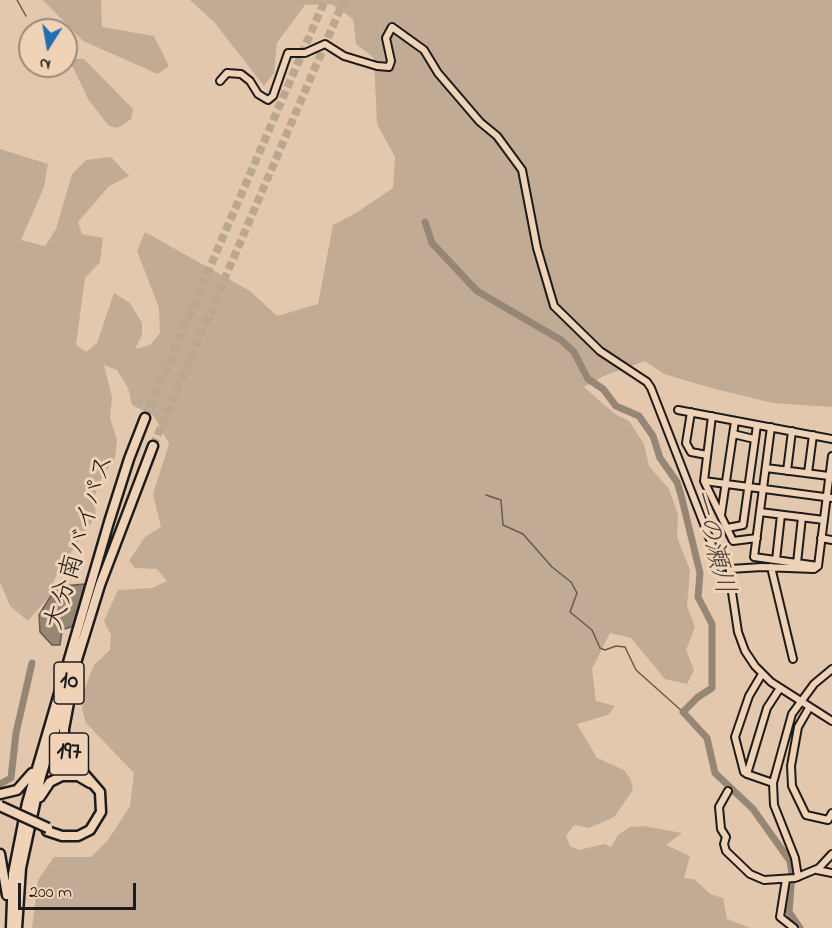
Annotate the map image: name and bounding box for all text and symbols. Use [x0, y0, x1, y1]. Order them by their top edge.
north arrow [18, 18, 78, 78]
text: N [37, 51, 53, 77]
street label: 大分南バイパス [40, 451, 124, 635]
water label: 一の瀬川 [681, 486, 739, 598]
road number: 10 [54, 662, 84, 704]
road number: 197 [50, 733, 88, 775]
scale bar [21, 871, 140, 909]
text: 200 m [29, 880, 72, 906]

